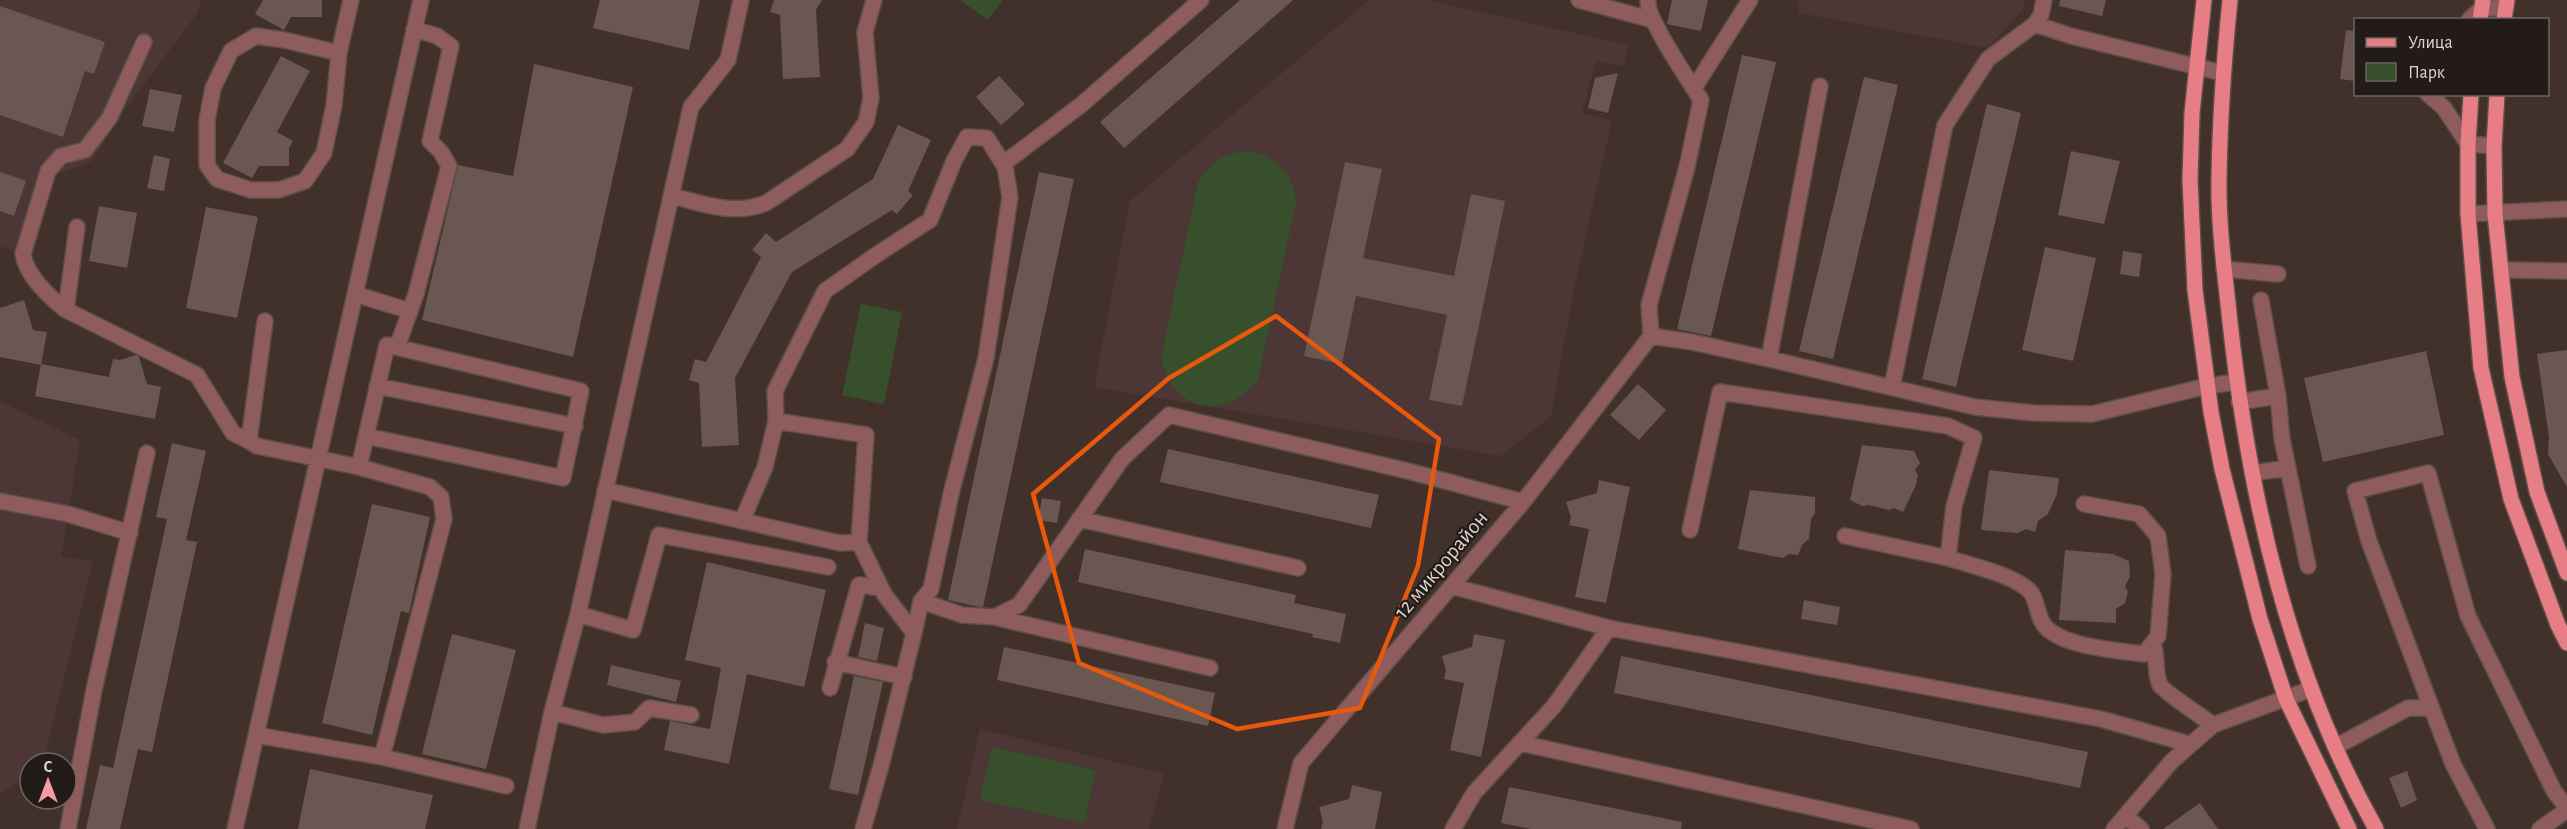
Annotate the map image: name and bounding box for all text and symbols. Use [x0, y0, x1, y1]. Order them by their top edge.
legend [2354, 18, 2549, 96]
text: Улица [2408, 34, 2453, 52]
text: Парк [2408, 64, 2446, 82]
street label: 12 микрорайон [1390, 507, 1492, 623]
north arrow [18, 751, 78, 811]
text: С [44, 759, 53, 775]

